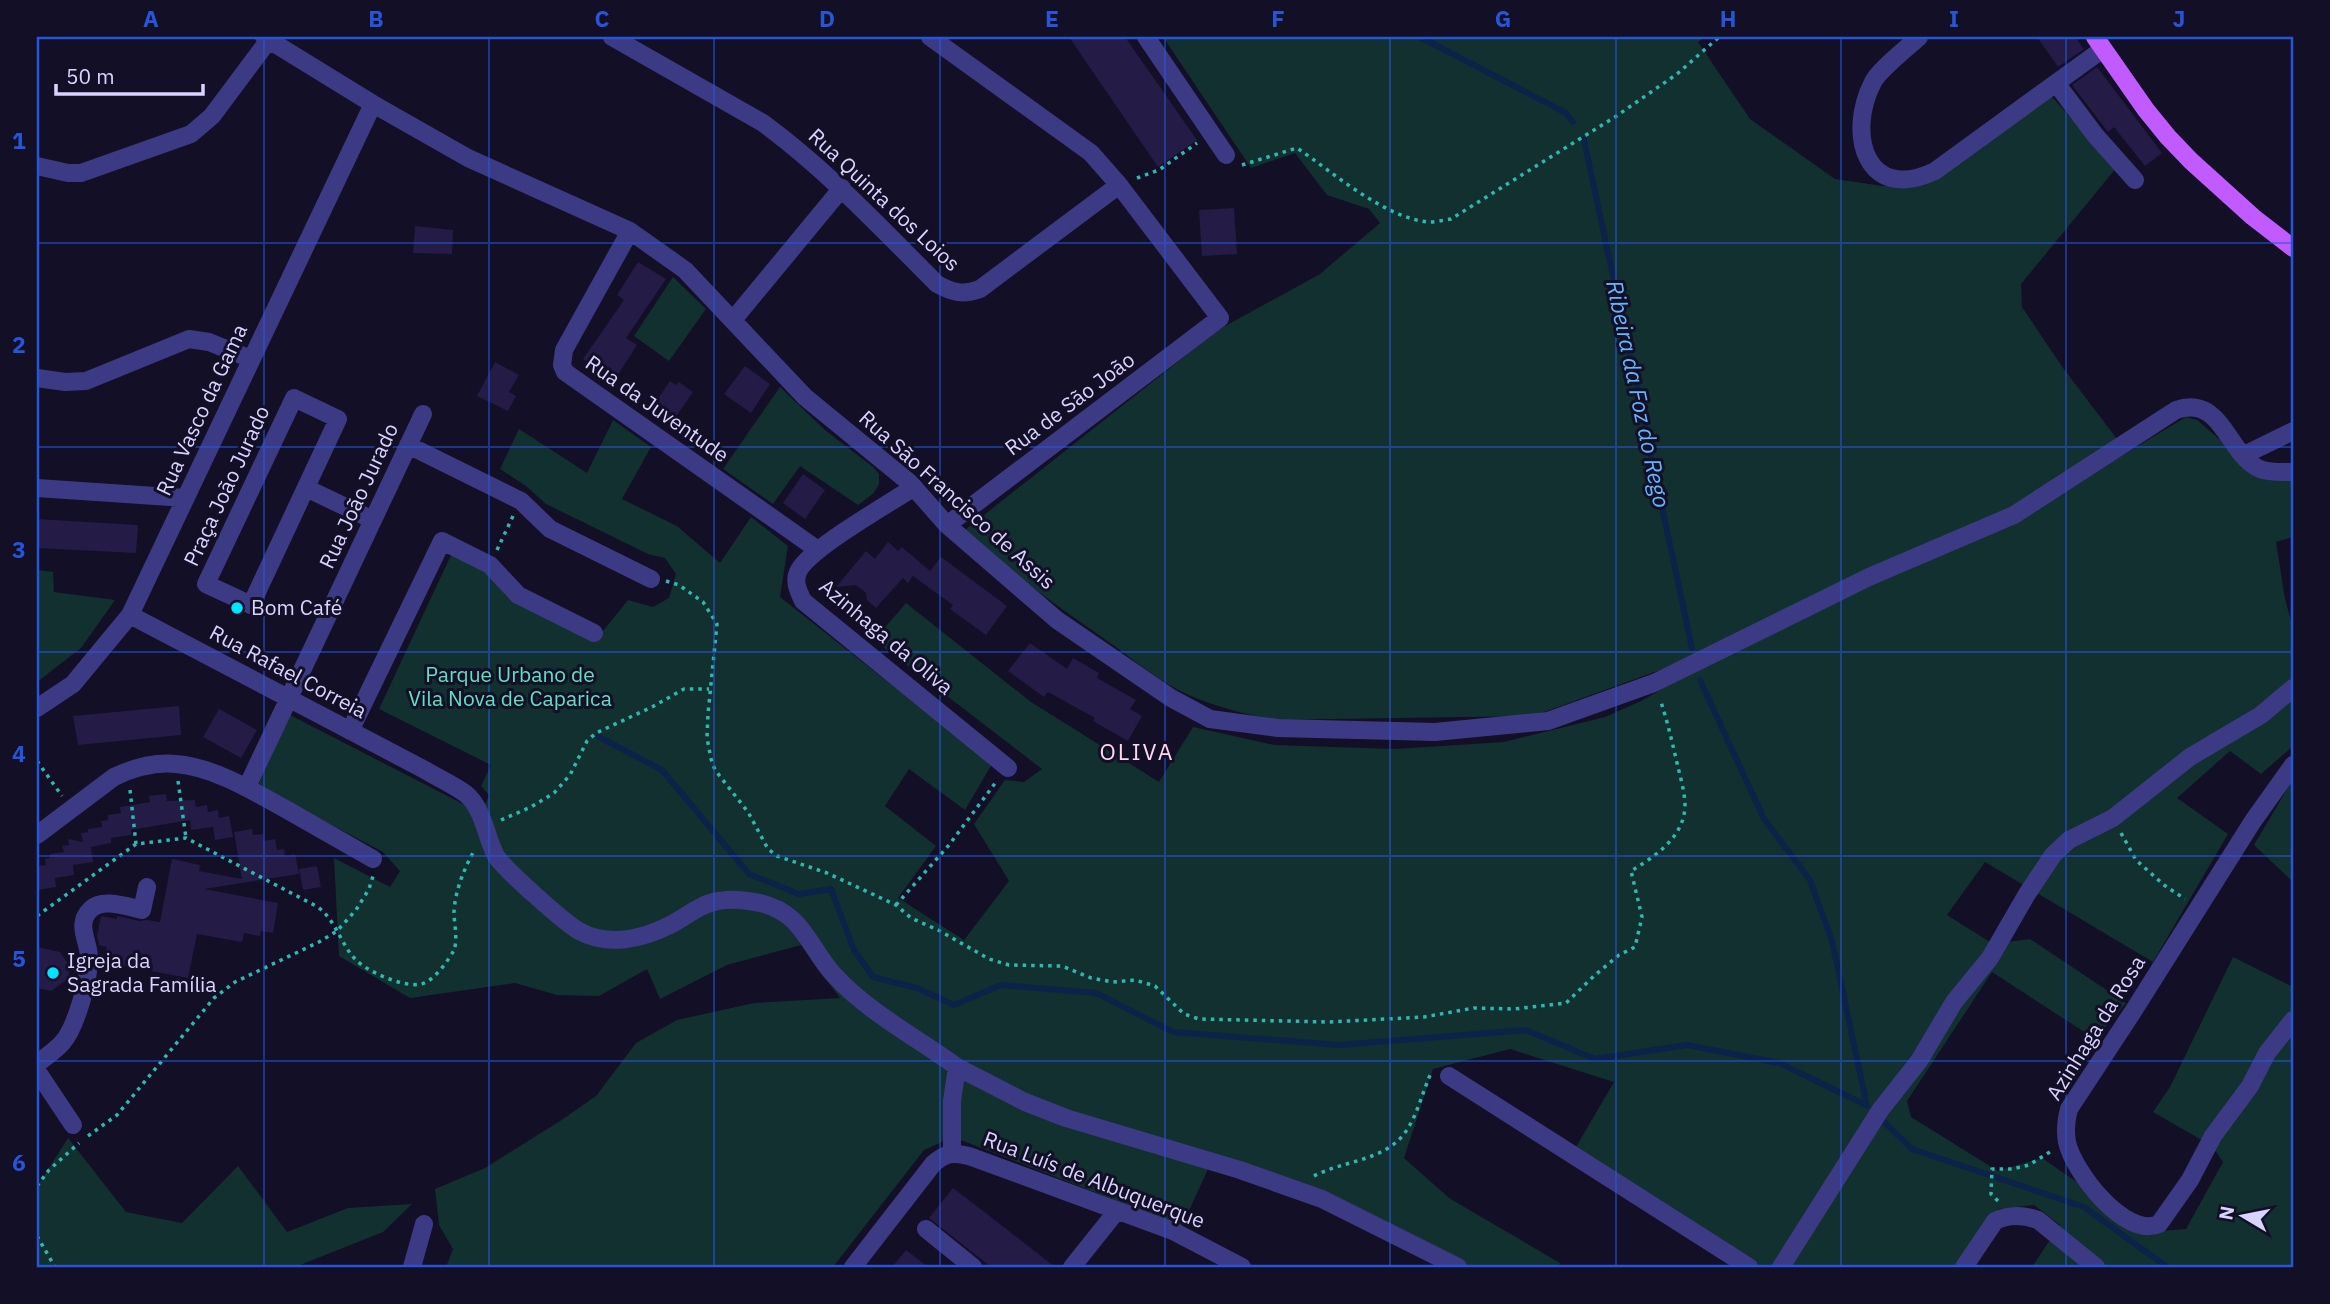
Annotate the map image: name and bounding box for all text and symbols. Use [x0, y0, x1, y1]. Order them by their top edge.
text: A [143, 3, 159, 33]
text: B [368, 3, 384, 33]
text: C [595, 3, 610, 33]
text: D [819, 3, 835, 33]
text: E [1045, 3, 1059, 33]
text: F [1271, 3, 1285, 33]
text: G [1495, 3, 1511, 33]
text: H [1720, 3, 1736, 33]
text: I [1949, 3, 1959, 33]
text: J [2173, 3, 2185, 33]
scale bar [56, 52, 203, 96]
text: 50 m [66, 62, 115, 90]
street label: Rua Quinta dos Loios [803, 122, 966, 277]
text: 1 [12, 125, 26, 155]
water label: Ribeira da Foz do Rego [1600, 277, 1678, 510]
street label: Rua Vasco da Gama [149, 319, 253, 500]
text: 2 [12, 329, 26, 359]
street label: Rua de São João [999, 345, 1140, 461]
street label: Rua da Juventude [580, 348, 735, 468]
street label: Praça João Jurado [177, 401, 276, 570]
street label: Rua São Francisco de Assis [854, 404, 1062, 595]
street label: Rua João Jurado [312, 418, 404, 573]
text: 3 [12, 534, 26, 564]
street label: Azinhaga da Oliva [814, 572, 959, 700]
place label: Bom Café [251, 593, 342, 621]
marker: Bom Café [229, 600, 245, 616]
street label: Rua Rafael Correia [205, 618, 372, 724]
park label: Parque Urbano de Vila Nova de Caparica [408, 660, 612, 712]
district label: OLIVA [1100, 736, 1174, 766]
text: 4 [12, 738, 26, 768]
text: 5 [12, 943, 26, 973]
place label: Igreja da Sagrada Família [67, 946, 217, 998]
street label: Azinhaga da Rosa [2039, 950, 2151, 1105]
marker: Igreja da Sagrada Família [45, 965, 61, 981]
street label: Rua Luís de Albuquerque [980, 1124, 1209, 1234]
text: 6 [12, 1147, 26, 1177]
north arrow [2208, 1182, 2278, 1252]
text: N [2213, 1204, 2239, 1222]

